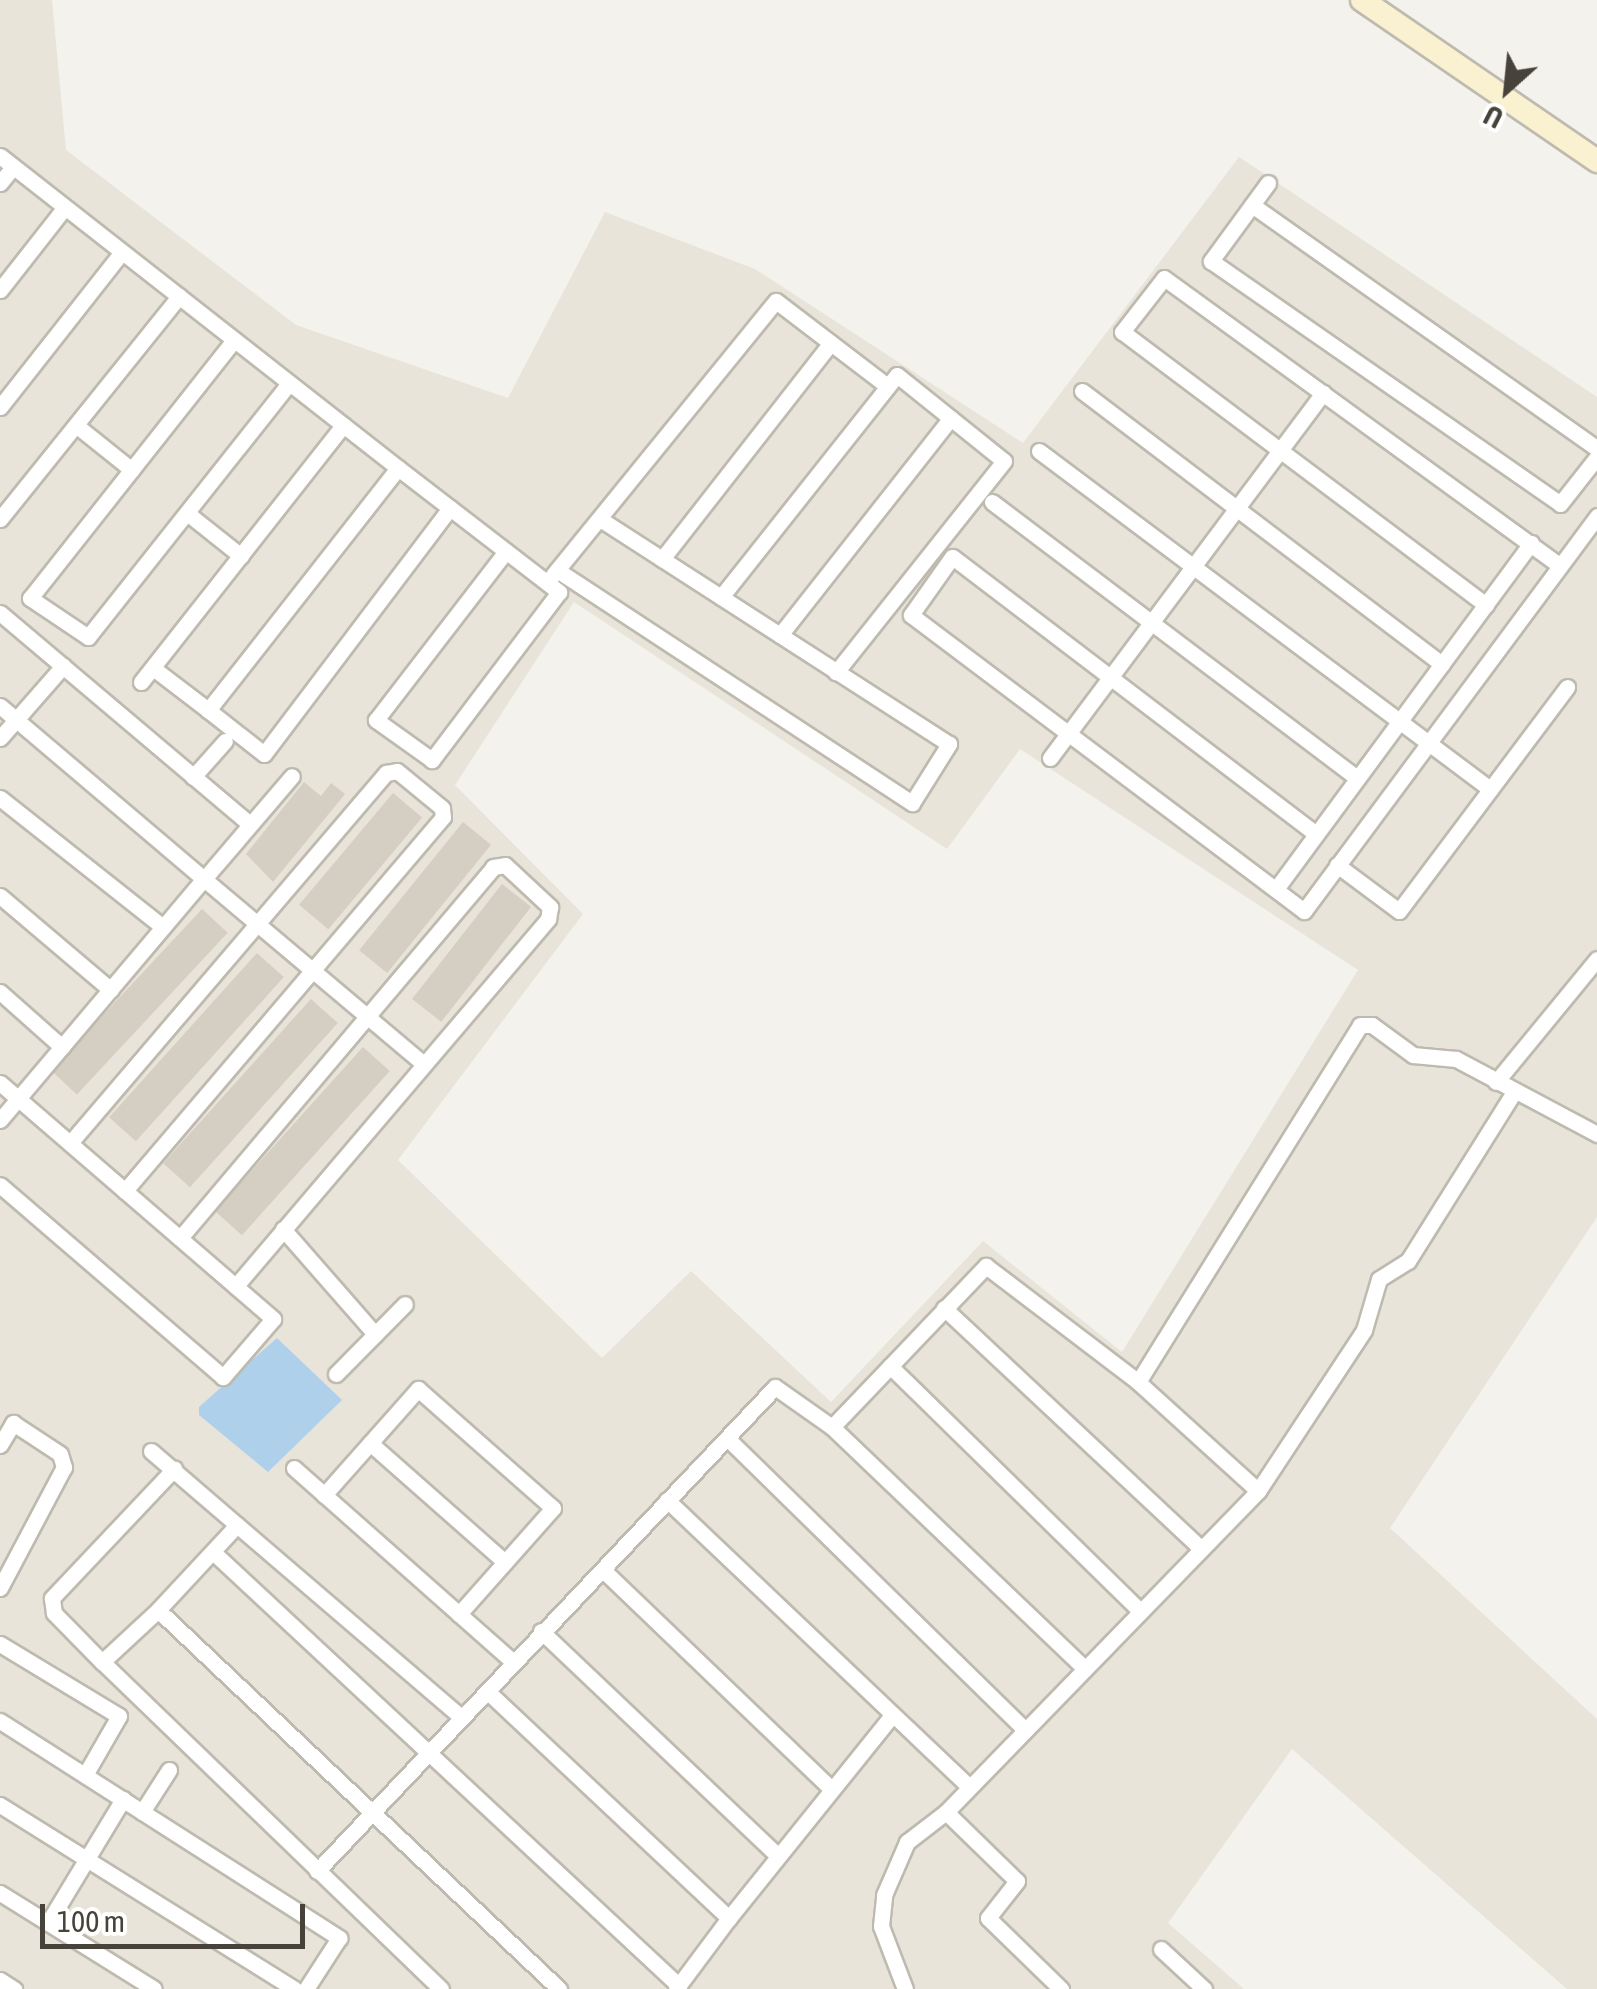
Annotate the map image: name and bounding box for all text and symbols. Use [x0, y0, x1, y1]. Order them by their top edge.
north arrow [1457, 40, 1557, 140]
text: U [1479, 99, 1508, 135]
scale bar [45, 1884, 310, 1946]
text: 100 m [57, 1904, 125, 1938]

